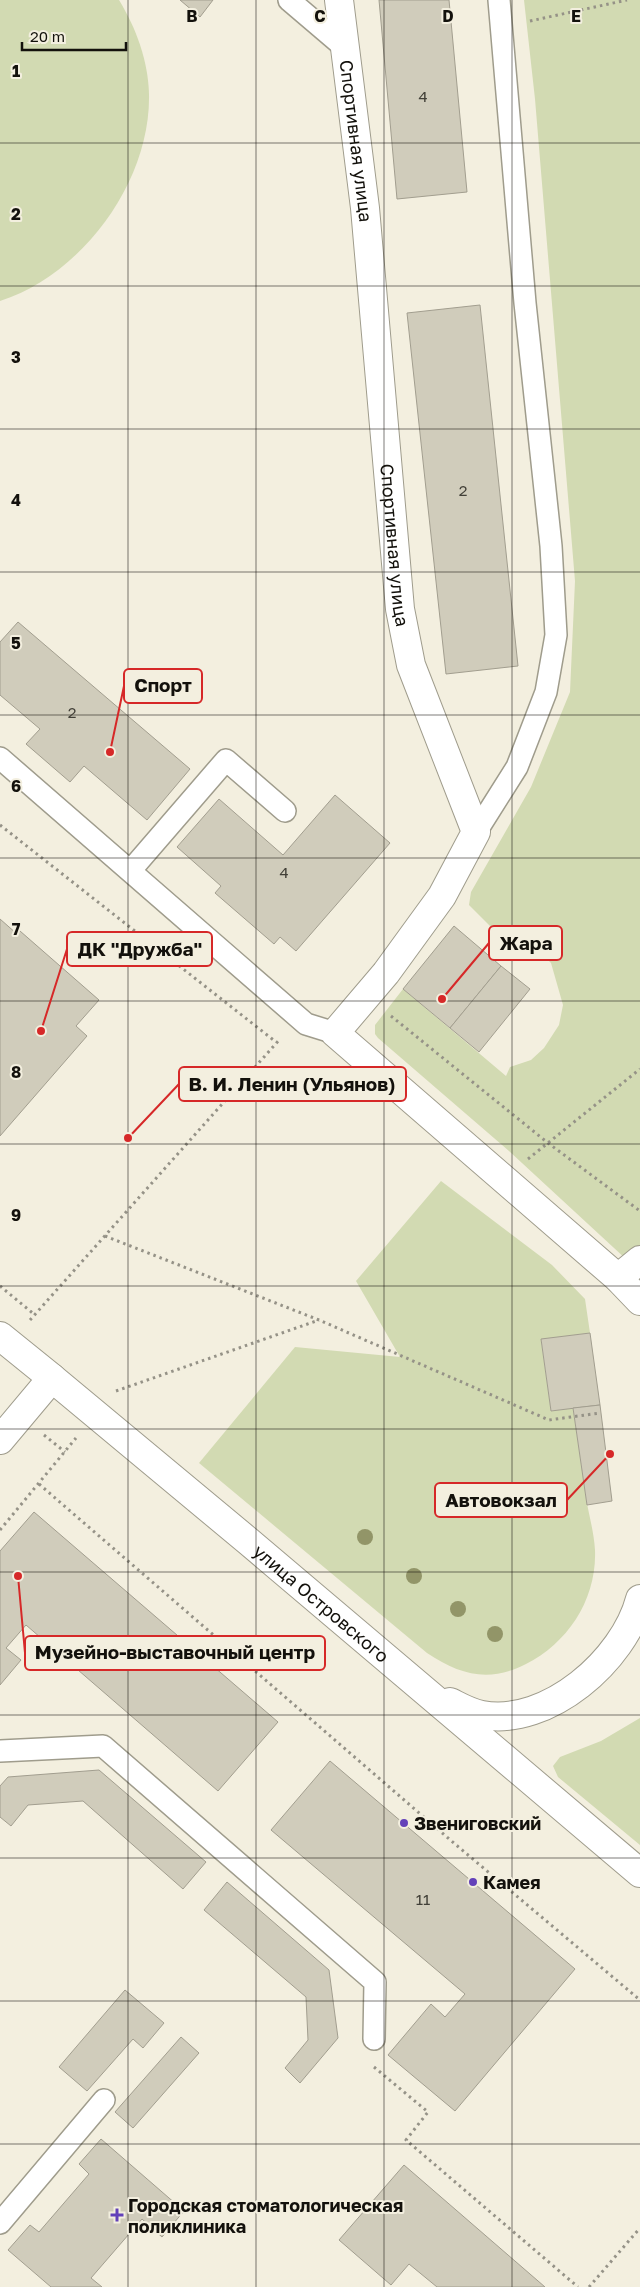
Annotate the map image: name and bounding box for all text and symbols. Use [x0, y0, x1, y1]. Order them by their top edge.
text: B [186, 6, 198, 26]
text: C [314, 6, 326, 26]
text: D [442, 6, 454, 26]
text: E [571, 6, 581, 26]
scale bar [22, 20, 126, 52]
text: 20 m [30, 27, 65, 45]
street label: Спортивная улица [336, 58, 377, 223]
text: 1 [12, 61, 20, 81]
house number: 4 [418, 87, 428, 105]
text: 2 [11, 204, 21, 224]
text: 3 [11, 347, 21, 367]
street label: Спортивная улица [376, 463, 414, 628]
house number: 2 [459, 481, 467, 499]
text: 4 [11, 490, 21, 510]
text: 5 [11, 633, 21, 653]
callout: Спорт [124, 669, 202, 703]
text: Спорт [134, 673, 192, 696]
house number: 2 [68, 703, 76, 721]
text: 6 [11, 776, 21, 796]
house number: 4 [279, 863, 289, 881]
text: 7 [12, 919, 21, 939]
callout: Жара [489, 926, 562, 960]
text: Жара [500, 931, 552, 954]
callout: ДК "Дружба" [67, 932, 212, 966]
text: ДК "Дружба" [78, 937, 202, 960]
text: 8 [11, 1062, 21, 1082]
callout: В. И. Ленин (Ульянов) [179, 1067, 406, 1101]
text: В. И. Ленин (Ульянов) [188, 1072, 396, 1095]
text: 9 [11, 1205, 21, 1225]
callout: Автовокзал [435, 1483, 567, 1517]
text: Автовокзал [445, 1488, 557, 1511]
street label: улица Островского [249, 1540, 394, 1667]
callout: Музейно-выставочный центр [25, 1636, 325, 1670]
text: Музейно-выставочный центр [35, 1640, 315, 1663]
place label: Звениговский [414, 1812, 541, 1834]
marker: Звениговский [398, 1817, 410, 1829]
place label: Камея [483, 1871, 541, 1893]
marker: Камея [467, 1876, 479, 1888]
house number: 11 [416, 1890, 430, 1908]
place label: Городская стоматологическая поликлиника [128, 2194, 403, 2237]
marker: Городская стоматологическая поликлиника [110, 2208, 124, 2222]

